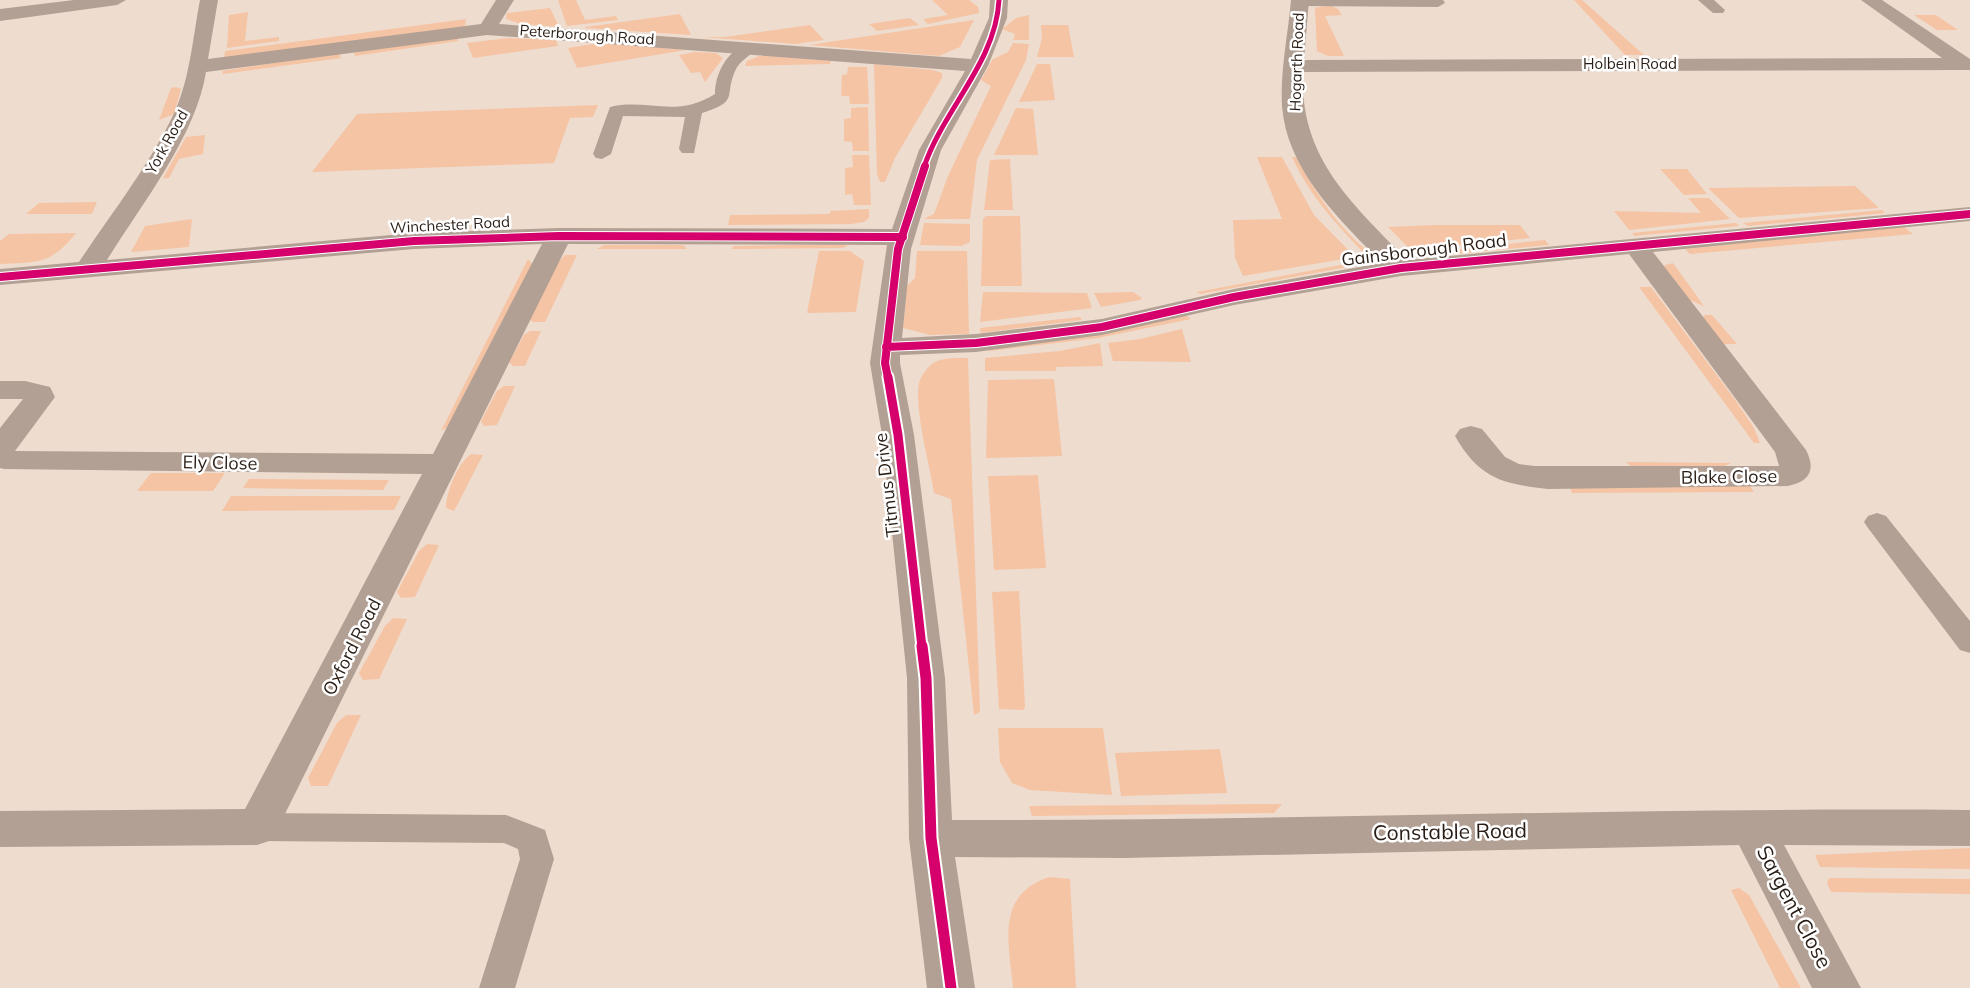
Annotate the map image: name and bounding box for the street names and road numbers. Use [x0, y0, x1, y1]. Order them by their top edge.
street label: Hogarth Road [1285, 12, 1308, 112]
street label: Peterborough Road [519, 20, 655, 49]
street label: Holbein Road [1583, 54, 1677, 73]
street label: York Road [141, 106, 192, 178]
street label: Winchester Road [389, 212, 511, 237]
street label: Gainsborough Road [1340, 228, 1508, 271]
street label: Titmus Drive [869, 432, 904, 538]
street label: Ely Close [182, 450, 258, 475]
street label: Blake Close [1681, 464, 1777, 489]
street label: Oxford Road [317, 594, 386, 699]
street label: Constable Road [1373, 817, 1527, 845]
street label: Sargent Close [1752, 841, 1838, 972]

